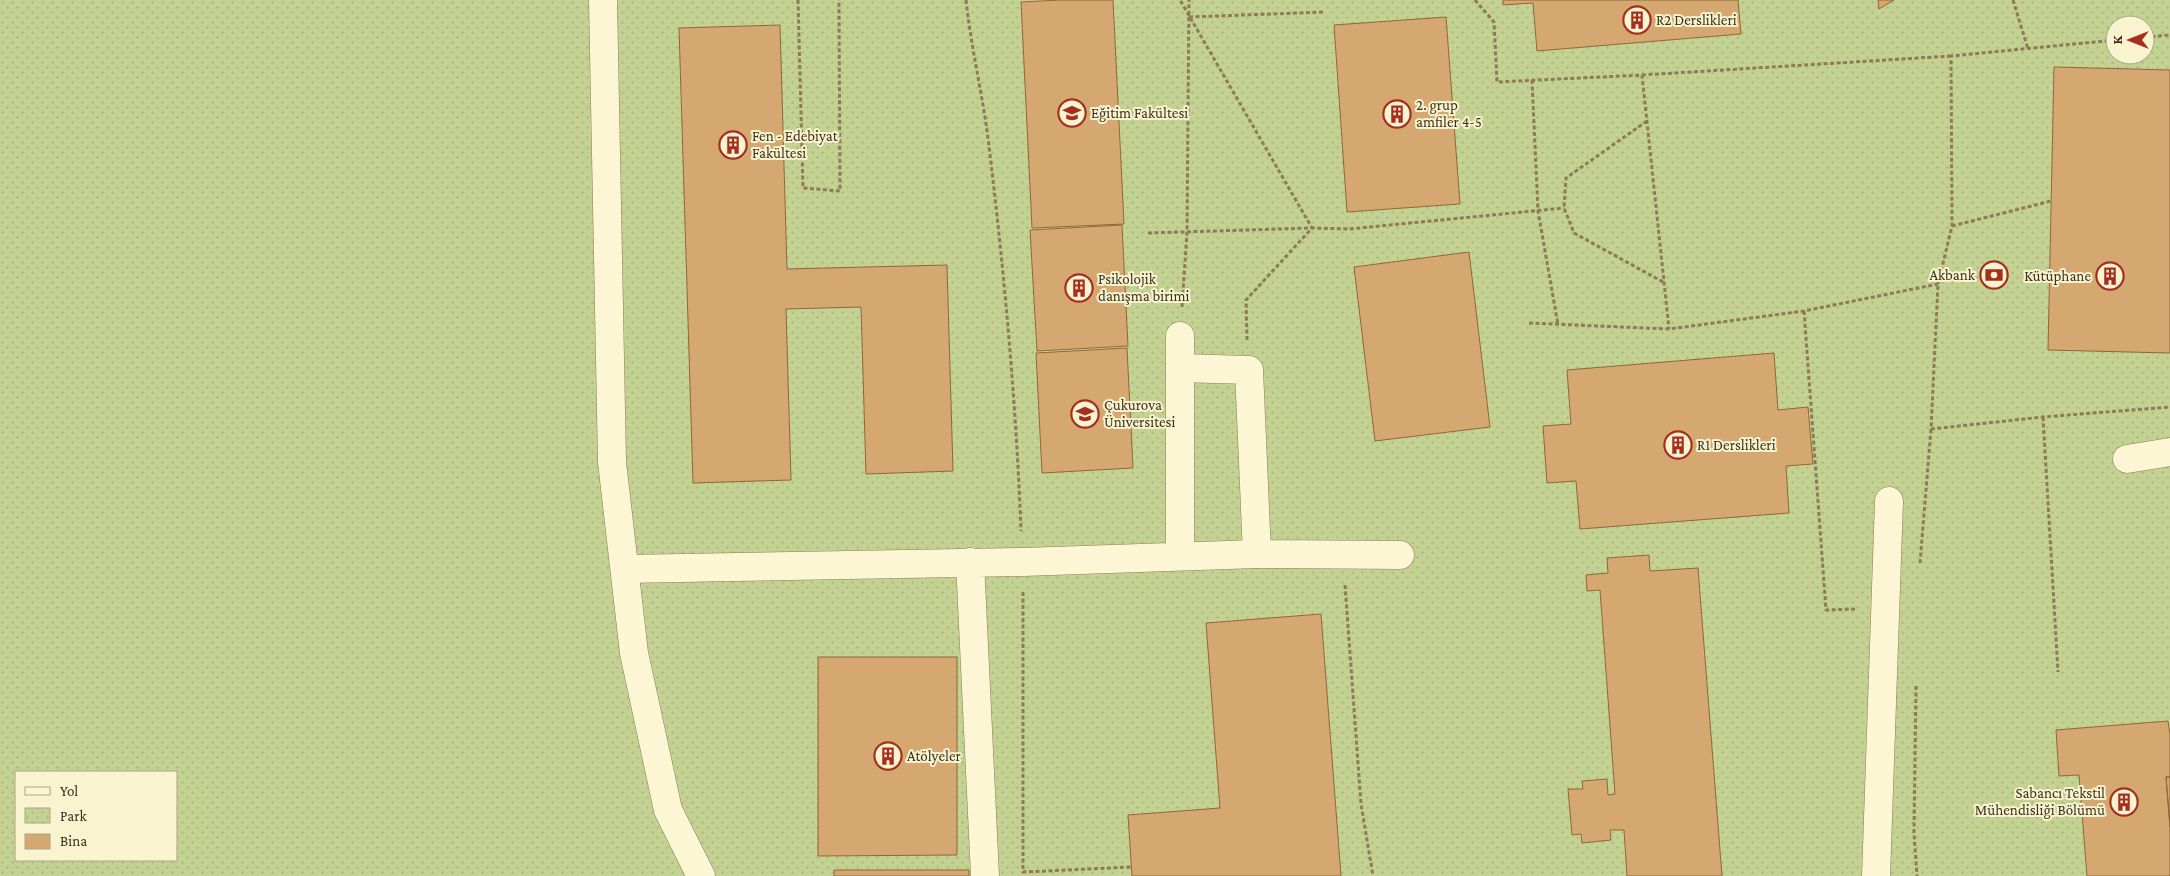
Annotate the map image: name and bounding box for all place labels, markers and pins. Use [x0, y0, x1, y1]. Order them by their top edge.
building icon: R2 Derslikleri [1622, 5, 1652, 35]
place label: R2 Derslikleri [1656, 12, 1737, 28]
place label: 2. grup amfiler 4-5 [1416, 97, 1482, 130]
school or university icon: Eğitim Fakültesi [1057, 98, 1087, 128]
building icon: 2. grup amfiler 4-5 [1382, 99, 1412, 129]
place label: Eğitim Fakültesi [1091, 105, 1188, 122]
place label: Fen - Edebiyat Fakültesi [752, 128, 839, 161]
building icon: Fen - Edebiyat Fakültesi [718, 130, 748, 160]
bank icon: Akbank [1979, 260, 2009, 290]
building icon: Kütüphane [2095, 261, 2125, 291]
place label: Akbank [1930, 267, 1976, 283]
place label: Kütüphane [2024, 268, 2091, 285]
place label: Psikolojik danışma birimi [1098, 271, 1189, 305]
building icon: Psikolojik danışma birimi [1064, 273, 1094, 303]
place label: Çukurova Üniversitesi [1104, 397, 1175, 430]
school or university icon: Çukurova Üniversitesi [1070, 399, 1100, 429]
building icon: R1 Derslikleri [1663, 430, 1693, 460]
place label: R1 Derslikleri [1697, 437, 1776, 453]
building icon: Atölyeler [873, 741, 903, 771]
place label: Atölyeler [907, 748, 962, 765]
place label: Sabancı Tekstil Mühendisliği Bölümü [1975, 785, 2105, 819]
building icon: Sabancı Tekstil Mühendisliği Bölümü [2109, 787, 2139, 817]

